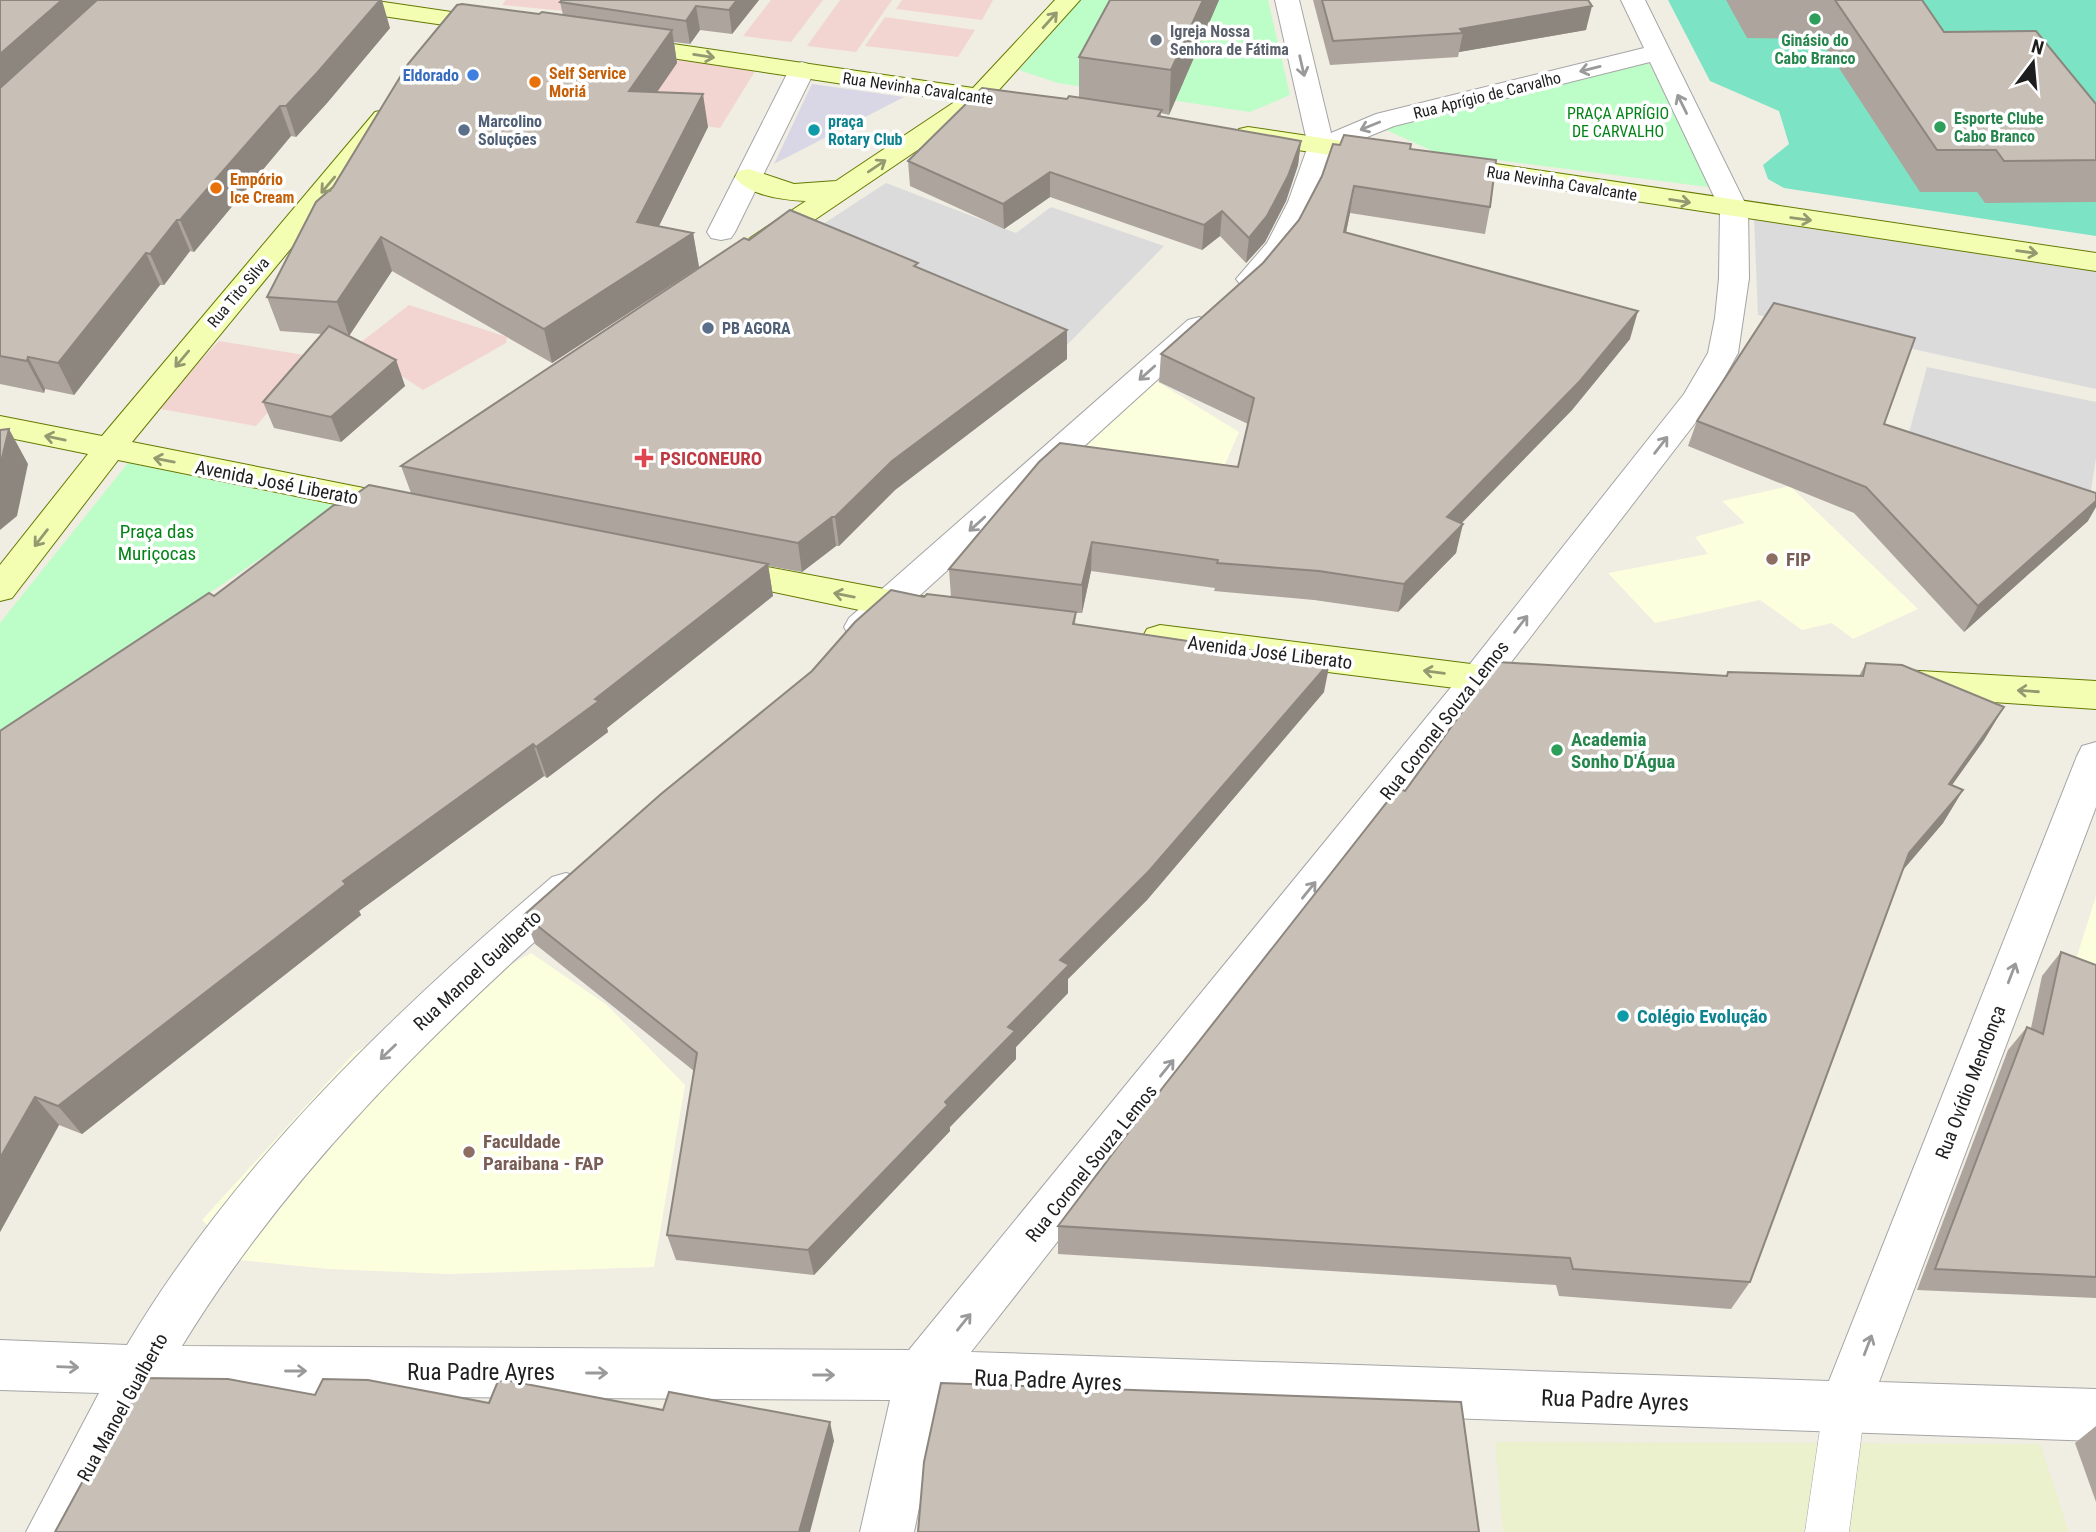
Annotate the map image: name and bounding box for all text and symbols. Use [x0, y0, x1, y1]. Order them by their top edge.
one-way arrow [1042, 11, 1058, 29]
marker: Ginásio do Cabo Branco [1807, 11, 1823, 27]
place label: Igreja Nossa Senhora de Fátima [1170, 22, 1289, 59]
north arrow [1998, 28, 2068, 98]
place label: Ginásio do Cabo Branco [1775, 31, 1856, 68]
marker: Igreja Nossa Senhora de Fátima [1148, 32, 1164, 48]
text: N [2029, 34, 2046, 60]
one-way arrow [692, 50, 715, 63]
one-way arrow [1296, 54, 1310, 77]
one-way arrow [1579, 63, 1602, 76]
place label: Self Service Moriá [549, 64, 627, 101]
place label: Eldorado [403, 66, 459, 85]
marker: Eldorado [465, 67, 481, 83]
street label: Rua Aprígio de Carvalho [1411, 68, 1563, 123]
street label: Rua Nevinha Cavalcante [841, 69, 994, 108]
marker: Self Service Moriá [527, 74, 543, 90]
one-way arrow [1674, 94, 1688, 115]
park label: PRAÇA APRÍGIO DE CARVALHO [1567, 104, 1669, 141]
place label: Esporte Clube Cabo Branco [1954, 109, 2044, 146]
place label: Marcolino Soluções [478, 112, 542, 149]
place label: praça Rotary Club [828, 112, 903, 149]
marker: Esporte Clube Cabo Branco [1932, 119, 1948, 135]
one-way arrow [1360, 120, 1381, 133]
marker: Marcolino Soluções [456, 122, 472, 138]
marker: praça Rotary Club [806, 122, 822, 138]
one-way arrow [867, 159, 887, 173]
street label: Rua Nevinha Cavalcante [1485, 162, 1638, 205]
place label: Empório Ice Cream [230, 170, 294, 207]
one-way arrow [320, 175, 336, 193]
marker: Empório Ice Cream [208, 180, 224, 196]
one-way arrow [1668, 195, 1691, 208]
one-way arrow [1790, 213, 1812, 226]
one-way arrow [2015, 246, 2037, 259]
street label: Rua Tito Silva [204, 253, 273, 331]
place label: PB AGORA [722, 319, 791, 338]
marker: PB AGORA [700, 320, 716, 336]
one-way arrow [174, 350, 190, 368]
one-way arrow [1138, 365, 1156, 381]
one-way arrow [44, 430, 67, 444]
one-way arrow [1653, 436, 1668, 455]
place label: PSICONEURO [660, 447, 762, 470]
marker: PSICONEURO [634, 448, 654, 468]
one-way arrow [153, 452, 176, 466]
street label: Avenida José Liberato [193, 455, 360, 510]
one-way arrow [968, 516, 986, 532]
park label: Praça das Muriçocas [118, 520, 196, 565]
one-way arrow [33, 528, 48, 546]
place label: FIP [1786, 548, 1811, 571]
marker: FIP [1764, 551, 1780, 567]
one-way arrow [833, 588, 856, 601]
one-way arrow [1513, 615, 1528, 634]
street label: Avenida José Liberato [1186, 631, 1354, 674]
street label: Rua Coronel Souza Lemos [1375, 636, 1514, 805]
one-way arrow [1423, 666, 1445, 679]
one-way arrow [2017, 684, 2040, 697]
place label: Academia Sonho D'Água [1571, 728, 1675, 773]
marker: Academia Sonho D'Água [1549, 742, 1565, 758]
one-way arrow [1302, 882, 1317, 900]
street label: Rua Manoel Gualberto [409, 905, 546, 1035]
one-way arrow [2007, 962, 2020, 984]
street label: Rua Ovídio Mendonça [1931, 1002, 2010, 1162]
place label: Colégio Evolução [1637, 1005, 1768, 1028]
marker: Colégio Evolução [1615, 1008, 1631, 1024]
one-way arrow [380, 1044, 397, 1061]
one-way arrow [1159, 1059, 1175, 1077]
street label: Rua Coronel Souza Lemos [1021, 1080, 1162, 1247]
place label: Faculdade Paraibana - FAP [483, 1130, 604, 1175]
marker: Faculdade Paraibana - FAP [461, 1144, 477, 1160]
one-way arrow [956, 1313, 971, 1332]
street label: Rua Manoel Gualberto [72, 1329, 173, 1485]
one-way arrow [1863, 1334, 1876, 1356]
street label: Rua Padre Ayres [407, 1359, 555, 1386]
one-way arrow [56, 1361, 79, 1374]
one-way arrow [284, 1364, 307, 1378]
street label: Rua Padre Ayres [974, 1364, 1122, 1397]
one-way arrow [585, 1366, 608, 1380]
one-way arrow [812, 1368, 835, 1381]
street label: Rua Padre Ayres [1541, 1384, 1689, 1417]

